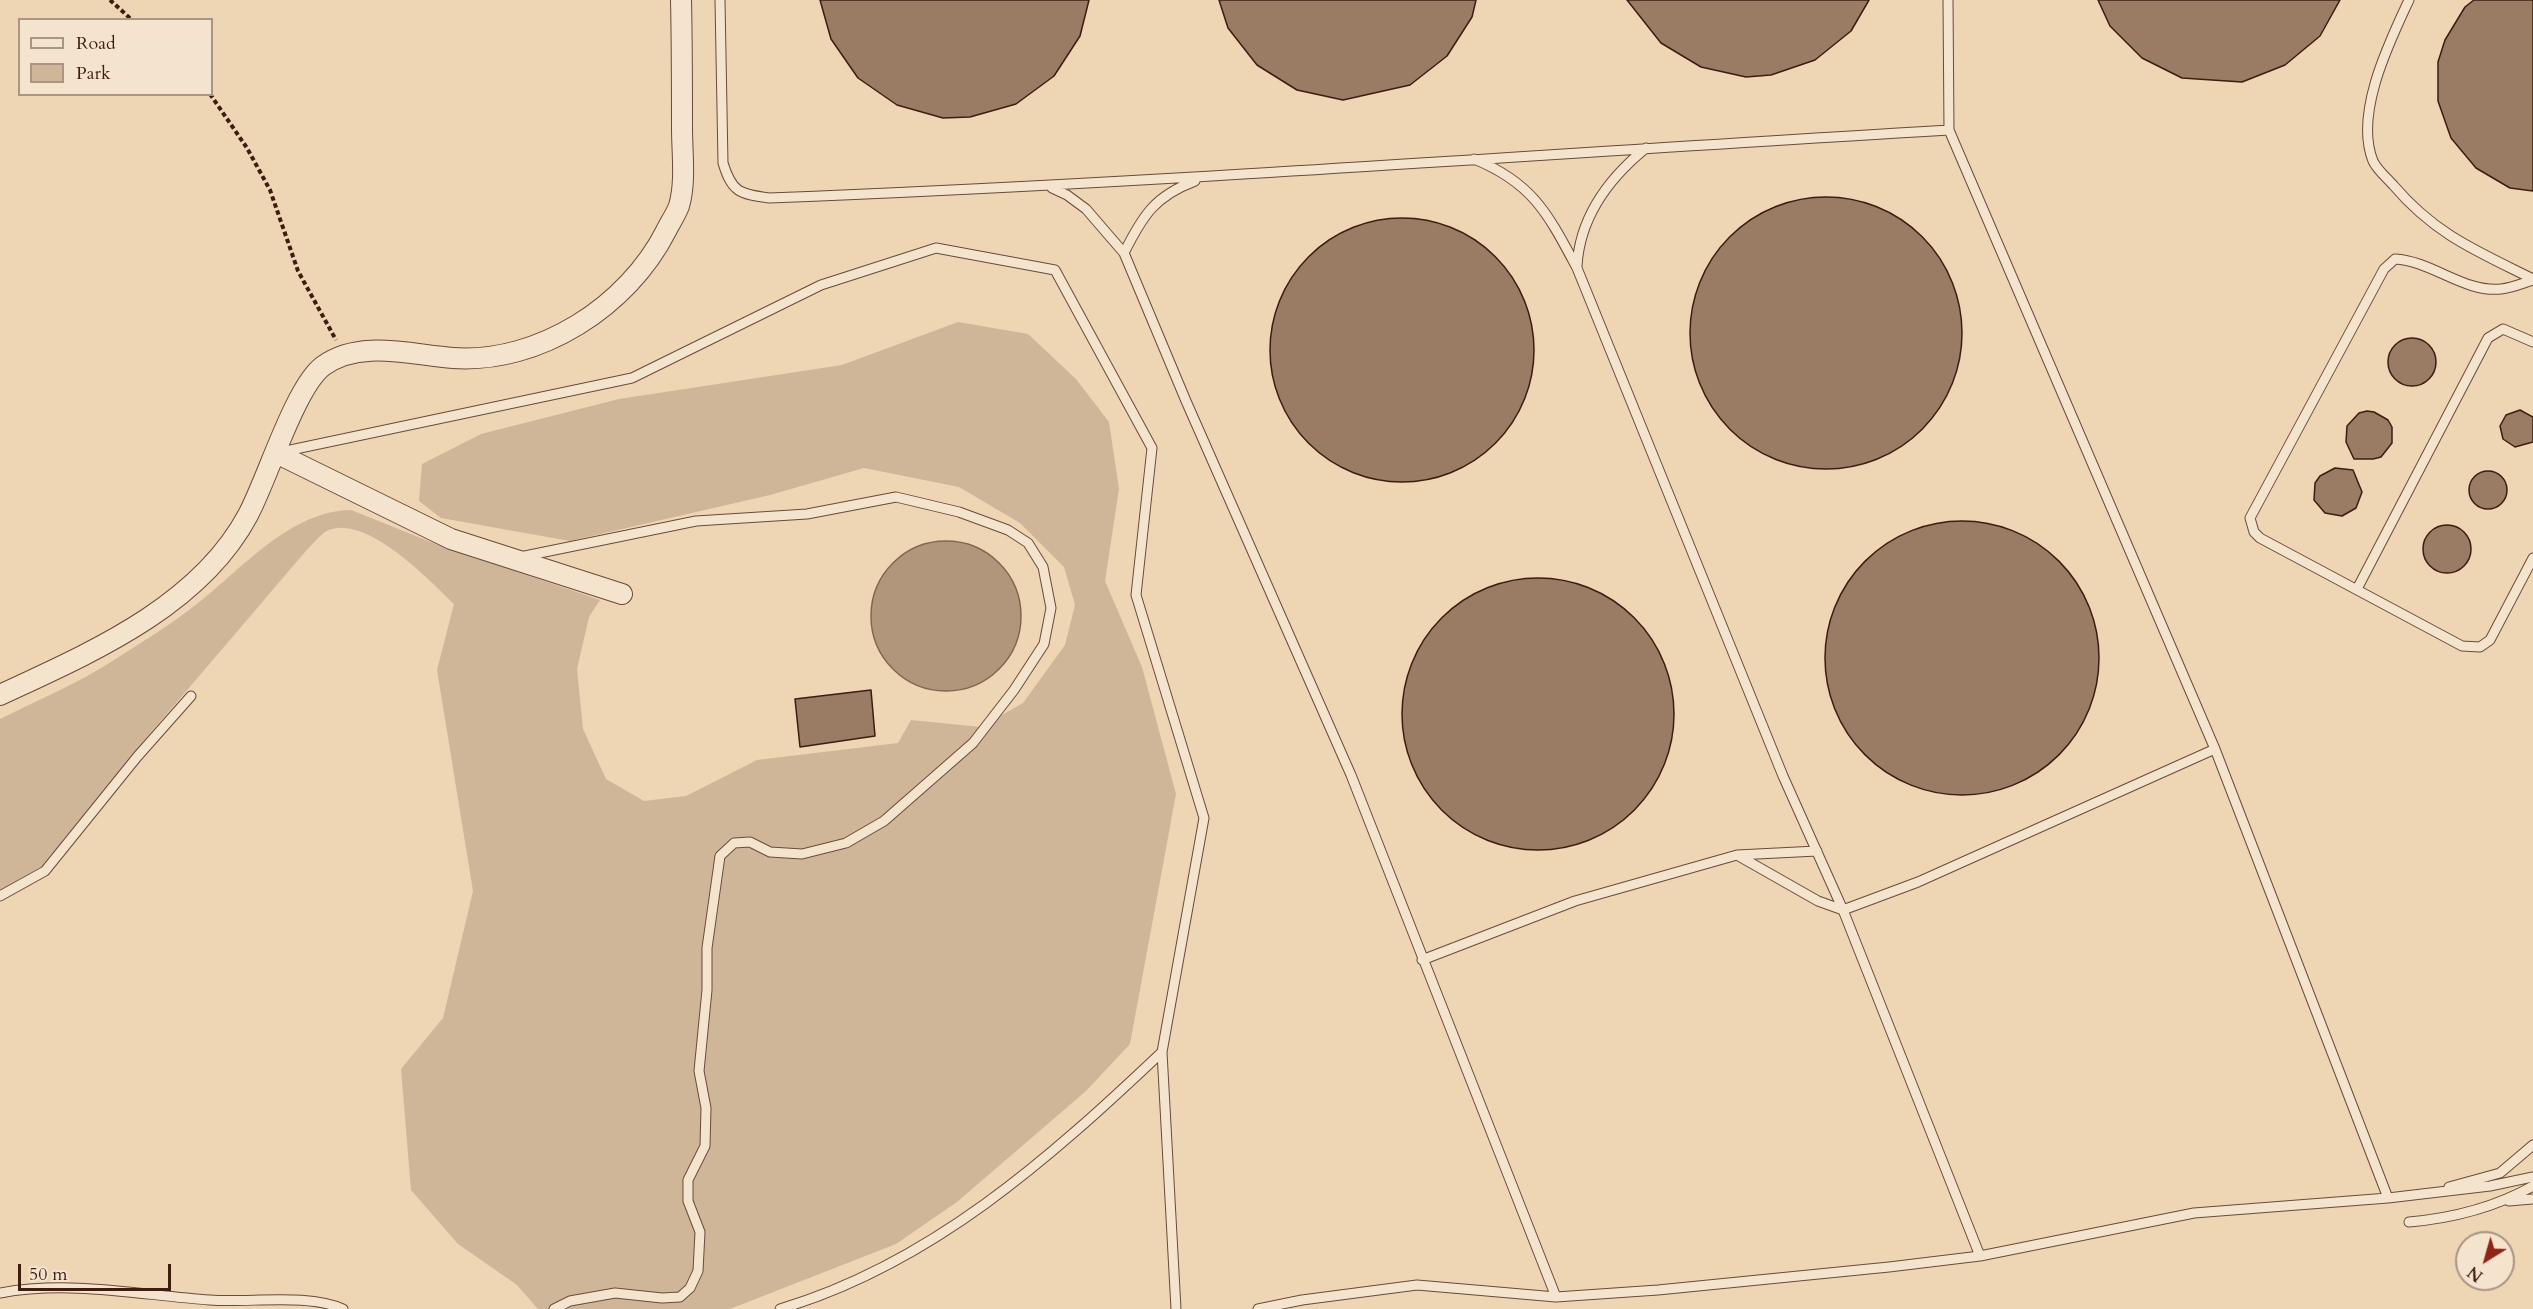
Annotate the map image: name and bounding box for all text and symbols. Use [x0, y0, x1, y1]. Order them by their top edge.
legend [18, 18, 213, 96]
text: Road [76, 31, 116, 56]
text: Park [76, 61, 111, 86]
north arrow [2455, 1231, 2515, 1291]
scale bar [21, 1252, 174, 1290]
text: N [2463, 1261, 2488, 1287]
text: 50 m [29, 1262, 68, 1287]

